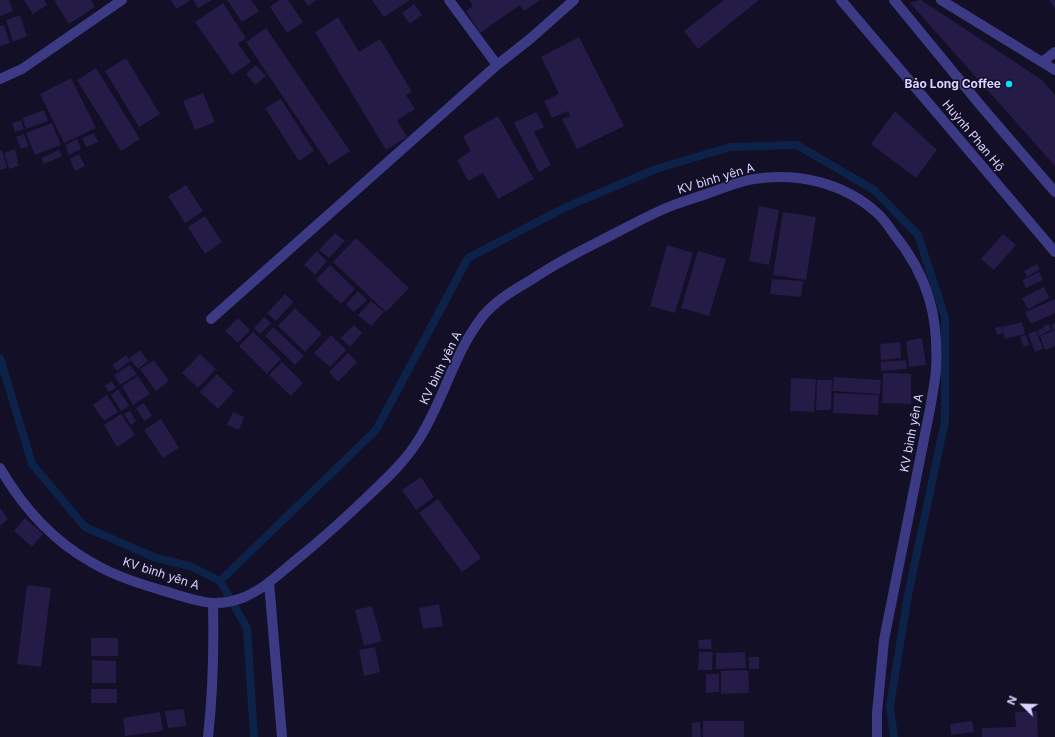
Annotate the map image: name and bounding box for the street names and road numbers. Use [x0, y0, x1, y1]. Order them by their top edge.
street label: Huỳnh Phan Hộ [939, 98, 1007, 174]
street label: KV bình yên A [676, 160, 756, 198]
street label: KV bình yên A [417, 329, 465, 407]
street label: KV bình yên A [897, 392, 927, 474]
street label: KV bình yên A [121, 555, 201, 593]

